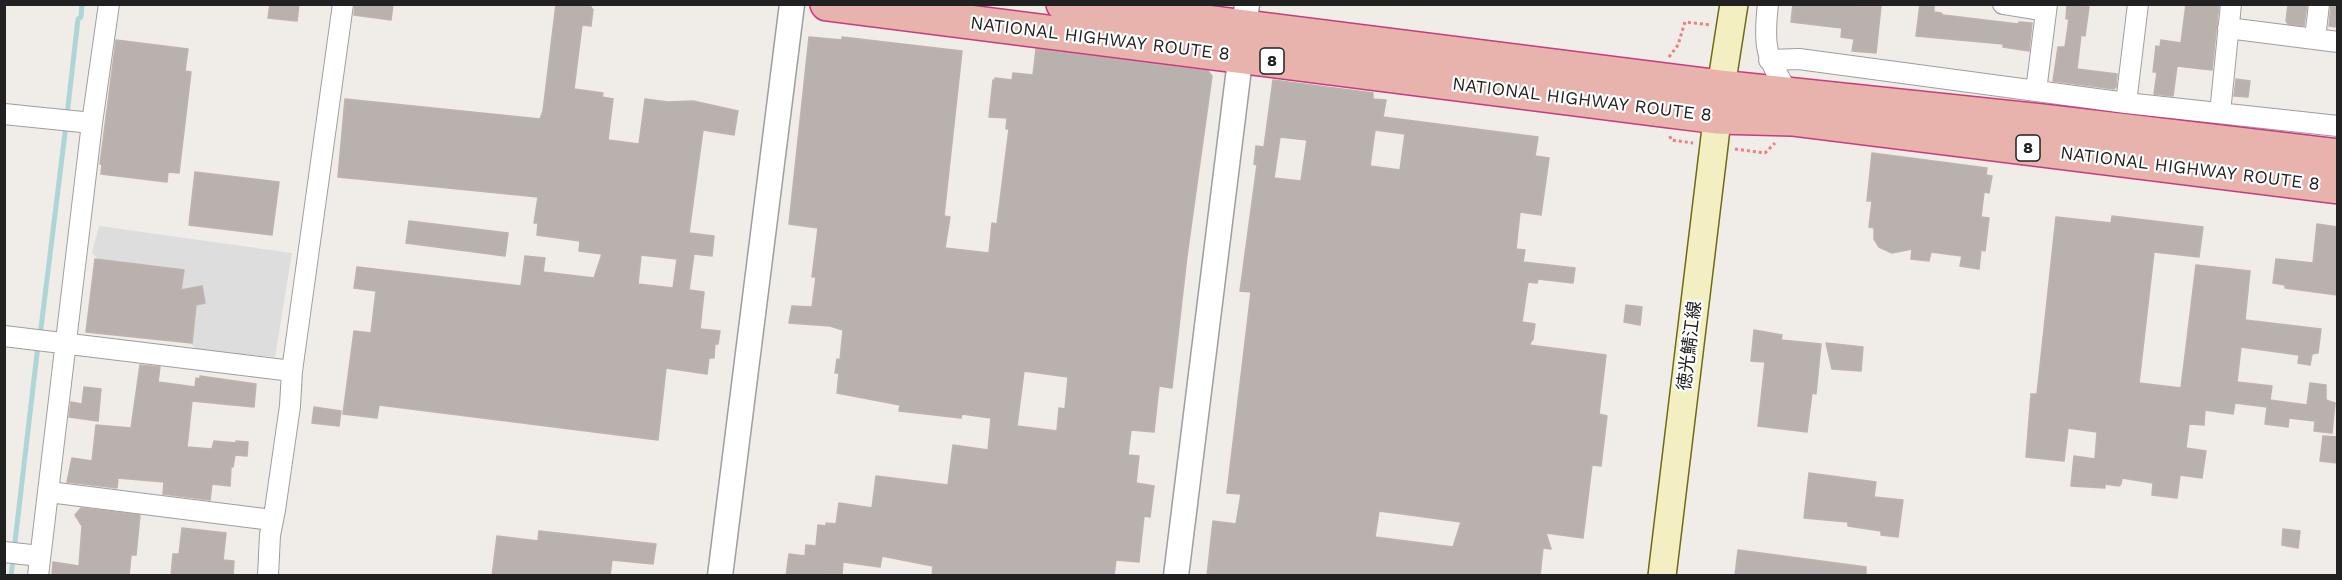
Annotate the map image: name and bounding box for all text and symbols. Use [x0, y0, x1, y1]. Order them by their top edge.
street label: NATIONAL HIGHWAY ROUTE 8 [969, 12, 1231, 66]
road number: 8 [1260, 48, 1284, 74]
street label: NATIONAL HIGHWAY ROUTE 8 [1451, 73, 1713, 127]
road number: 8 [2016, 135, 2040, 161]
street label: NATIONAL HIGHWAY ROUTE 8 [2059, 142, 2321, 196]
street label: 徳光鯖江線 [1674, 300, 1706, 392]

